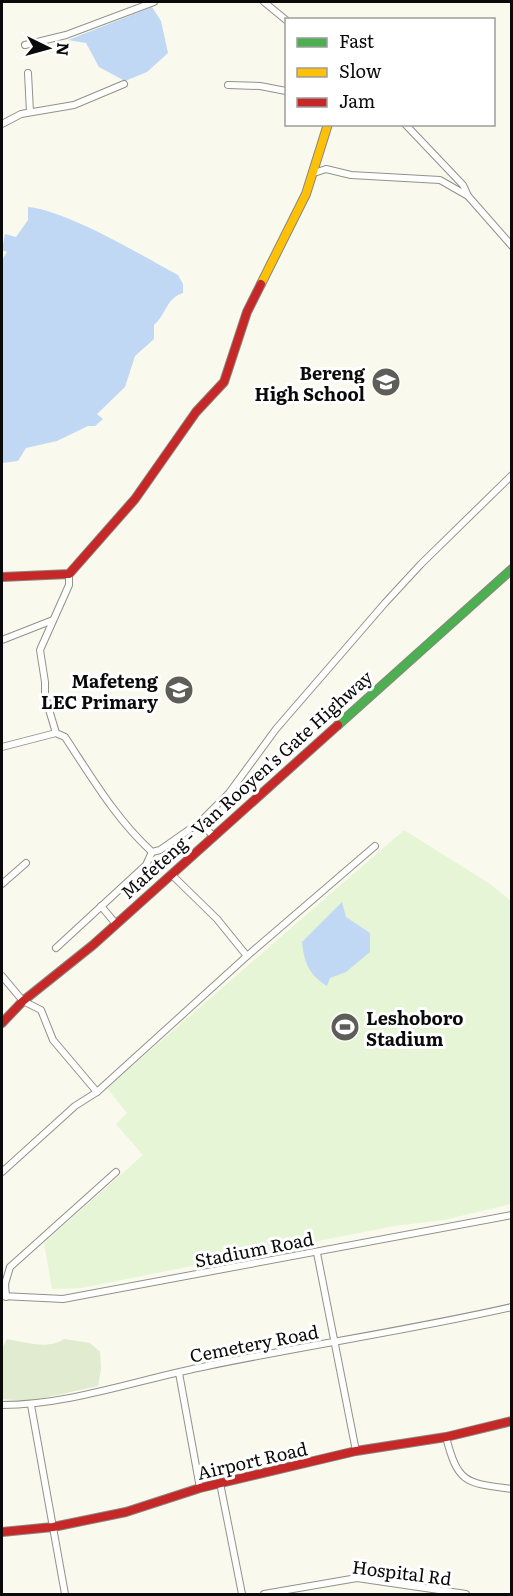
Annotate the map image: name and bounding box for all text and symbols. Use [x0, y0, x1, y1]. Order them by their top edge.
north arrow [18, 18, 78, 78]
legend [285, 18, 495, 126]
text: Fast [339, 27, 375, 54]
text: N [51, 42, 76, 57]
text: Slow [339, 57, 382, 84]
text: Jam [339, 87, 375, 114]
place label: Bereng High School [255, 359, 366, 407]
school or university icon: Bereng High School [370, 366, 402, 398]
street label: Mafeteng - Van Rooyen's Gate Highway [114, 663, 378, 905]
place label: Mafeteng LEC Primary [41, 667, 159, 715]
school or university icon: Mafeteng LEC Primary [163, 674, 195, 706]
place label: Leshoboro Stadium [366, 1004, 463, 1052]
sports icon: Leshoboro Stadium [329, 1011, 361, 1043]
street label: Stadium Road [192, 1224, 316, 1274]
street label: Cemetery Road [187, 1317, 321, 1369]
street label: Airport Road [194, 1434, 310, 1486]
street label: Hospital Rd [351, 1553, 453, 1591]

